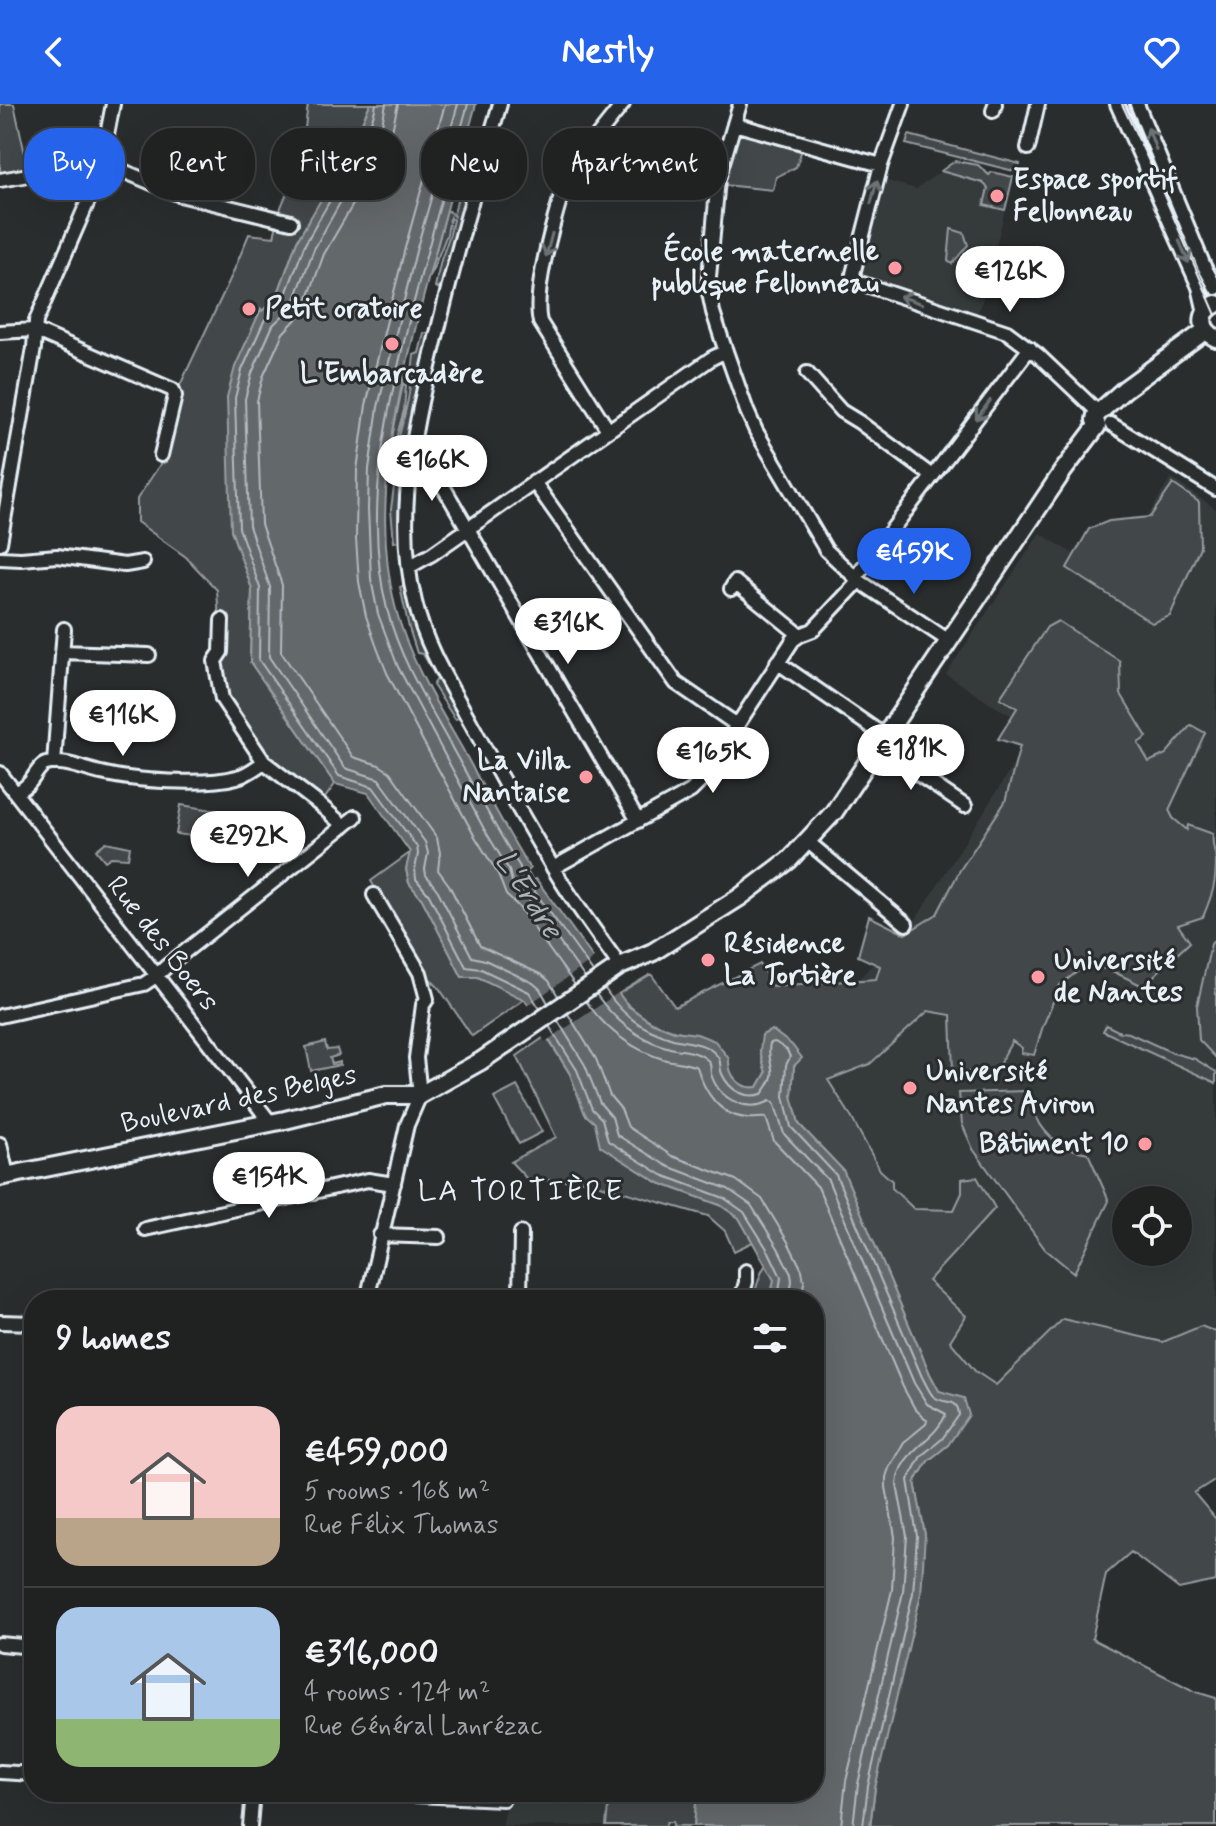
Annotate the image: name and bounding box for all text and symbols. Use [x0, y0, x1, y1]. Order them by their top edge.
text: Nestly [562, 29, 654, 76]
icon: back [32, 30, 76, 74]
icon: heart [1140, 30, 1184, 74]
one-way arrow [1143, 127, 1158, 152]
chip: Buy [24, 128, 125, 200]
chip: Rent [141, 128, 255, 200]
chip: Filters [271, 128, 405, 200]
chip: New [421, 128, 527, 200]
chip: Apartment [543, 128, 727, 200]
place label: Espace sportif Fellonneau [1013, 162, 1178, 231]
one-way arrow [868, 180, 883, 206]
marker: Espace sportif Fellonneau [988, 187, 1006, 205]
one-way arrow [541, 232, 556, 258]
place label: École maternelle publique Fellonneau [651, 232, 879, 303]
one-way arrow [1177, 239, 1192, 263]
pin: €126K [954, 246, 1066, 314]
text: €126K [973, 255, 1047, 289]
marker: École maternelle publique Fellonneau [886, 259, 904, 277]
place label: Petit oratoire [265, 291, 423, 328]
one-way arrow [899, 292, 924, 307]
marker: Petit oratoire [240, 300, 258, 318]
marker: L'Embarcadère [383, 335, 401, 353]
place label: L'Embarcadère [300, 356, 484, 393]
one-way arrow [974, 399, 991, 420]
pin: €166K [376, 435, 488, 503]
text: €166K [395, 444, 469, 478]
pin: €459K [858, 528, 970, 596]
text: €459K [875, 537, 953, 571]
pin: €316K [512, 598, 624, 666]
text: €316K [533, 607, 603, 641]
pin: €116K [67, 690, 179, 758]
text: €116K [88, 699, 158, 733]
pin: €181K [855, 724, 967, 792]
pin: €165K [657, 727, 769, 795]
text: €181K [875, 733, 947, 767]
text: €165K [675, 736, 751, 770]
place label: La Villa Nantaise [463, 743, 571, 812]
marker: La Villa Nantaise [577, 768, 595, 786]
pin: €292K [192, 811, 304, 879]
text: €292K [208, 820, 288, 854]
water label: L'Erdre [485, 844, 572, 948]
street label: Rue des Boers [97, 869, 227, 1019]
place label: Résidence La Tortière [724, 926, 856, 995]
place label: Université de Nantes [1054, 943, 1183, 1012]
marker: Résidence La Tortière [699, 951, 717, 969]
marker: Université de Nantes [1029, 968, 1047, 986]
place label: Université Nantes Aviron [926, 1054, 1095, 1123]
street label: Boulevard des Belges [118, 1057, 360, 1143]
marker: Université Nantes Aviron [901, 1079, 919, 1097]
place label: Bâtiment 10 [979, 1126, 1129, 1163]
marker: Bâtiment 10 [1136, 1135, 1154, 1153]
pin: €154K [213, 1152, 325, 1220]
text: €154K [231, 1161, 307, 1195]
district label: LA TORTIÈRE [418, 1172, 624, 1211]
map controls [1112, 1186, 1192, 1266]
button: locate [1112, 1186, 1192, 1266]
text: 9 homes [56, 1316, 171, 1361]
icon: filters [748, 1316, 792, 1360]
text: €459,000 [304, 1430, 448, 1475]
icon: home [120, 1438, 216, 1534]
text: 5 rooms · 168 m² [304, 1475, 490, 1509]
text: Rue Félix Thomas [304, 1509, 498, 1543]
text: €316,000 [304, 1631, 439, 1676]
icon: home [120, 1639, 216, 1735]
text: 4 rooms · 124 m² [304, 1676, 490, 1710]
text: Rue Général Lanrézac [304, 1710, 542, 1744]

